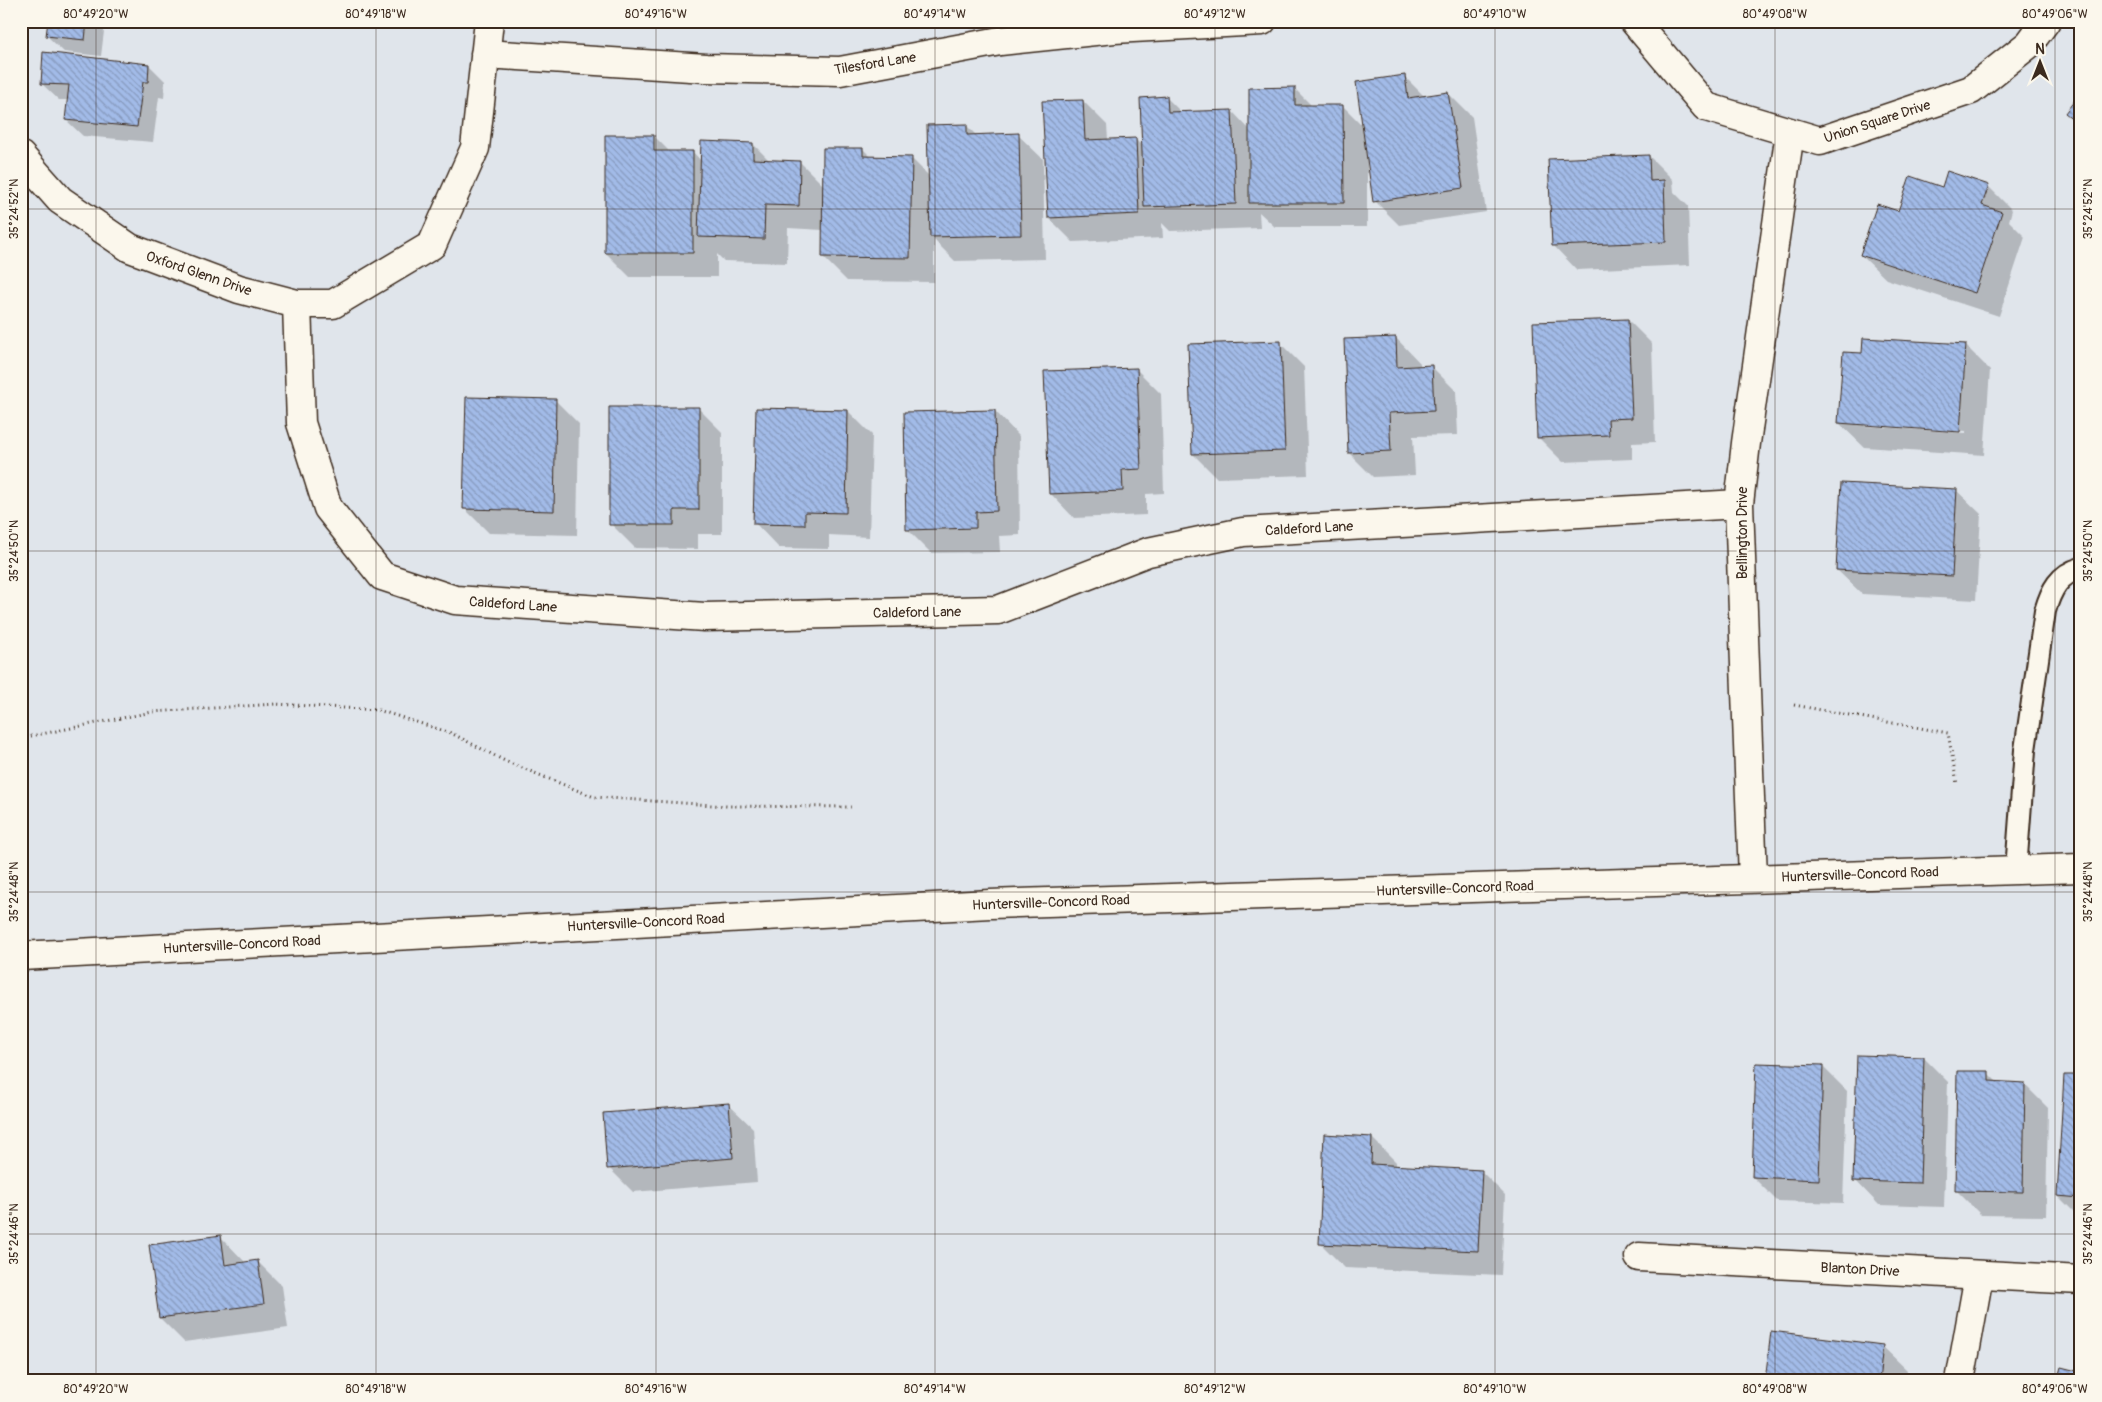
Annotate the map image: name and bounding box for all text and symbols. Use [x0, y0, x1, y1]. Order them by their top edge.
text: 80°49'20"W [63, 7, 129, 22]
text: 80°49'18"W [346, 7, 406, 22]
text: 80°49'16"W [625, 7, 687, 22]
text: 80°49'14"W [904, 7, 966, 22]
text: 80°49'12"W [1184, 7, 1246, 22]
text: 80°49'10"W [1463, 7, 1527, 22]
text: 80°49'08"W [1743, 7, 1807, 22]
text: 80°49'06"W [2022, 7, 2088, 22]
north arrow [2014, 38, 2064, 88]
text: N [2035, 41, 2045, 58]
street label: Tilesford Lane [833, 49, 917, 78]
street label: Union Square Drive [1822, 96, 1933, 147]
text: 35°24'52"N [7, 179, 22, 239]
text: 35°24'52"N [2081, 179, 2096, 239]
street label: Oxford Glenn Drive [144, 247, 254, 300]
street label: Bellington Drive [1734, 487, 1751, 579]
street label: Caldeford Lane [1265, 518, 1354, 539]
text: 35°24'50"N [7, 520, 22, 582]
text: 35°24'50"N [2081, 520, 2096, 582]
street label: Caldeford Lane [468, 593, 558, 616]
street label: Caldeford Lane [873, 603, 961, 622]
text: 35°24'48"N [7, 862, 22, 922]
text: 35°24'48"N [2081, 862, 2096, 922]
street label: Huntersville-Concord Road [1781, 863, 1939, 886]
street label: Huntersville-Concord Road [1376, 877, 1534, 900]
street label: Huntersville-Concord Road [972, 891, 1130, 914]
street label: Huntersville-Concord Road [567, 910, 725, 935]
street label: Huntersville-Concord Road [163, 932, 321, 957]
text: 35°24'46"N [7, 1203, 22, 1265]
text: 35°24'46"N [2081, 1203, 2096, 1265]
street label: Blanton Drive [1820, 1259, 1900, 1280]
text: 80°49'20"W [63, 1382, 129, 1397]
text: 80°49'18"W [346, 1382, 406, 1397]
text: 80°49'16"W [625, 1382, 687, 1397]
text: 80°49'14"W [904, 1382, 966, 1397]
text: 80°49'12"W [1184, 1382, 1246, 1397]
text: 80°49'10"W [1463, 1382, 1527, 1397]
text: 80°49'08"W [1743, 1382, 1807, 1397]
text: 80°49'06"W [2022, 1382, 2088, 1397]

